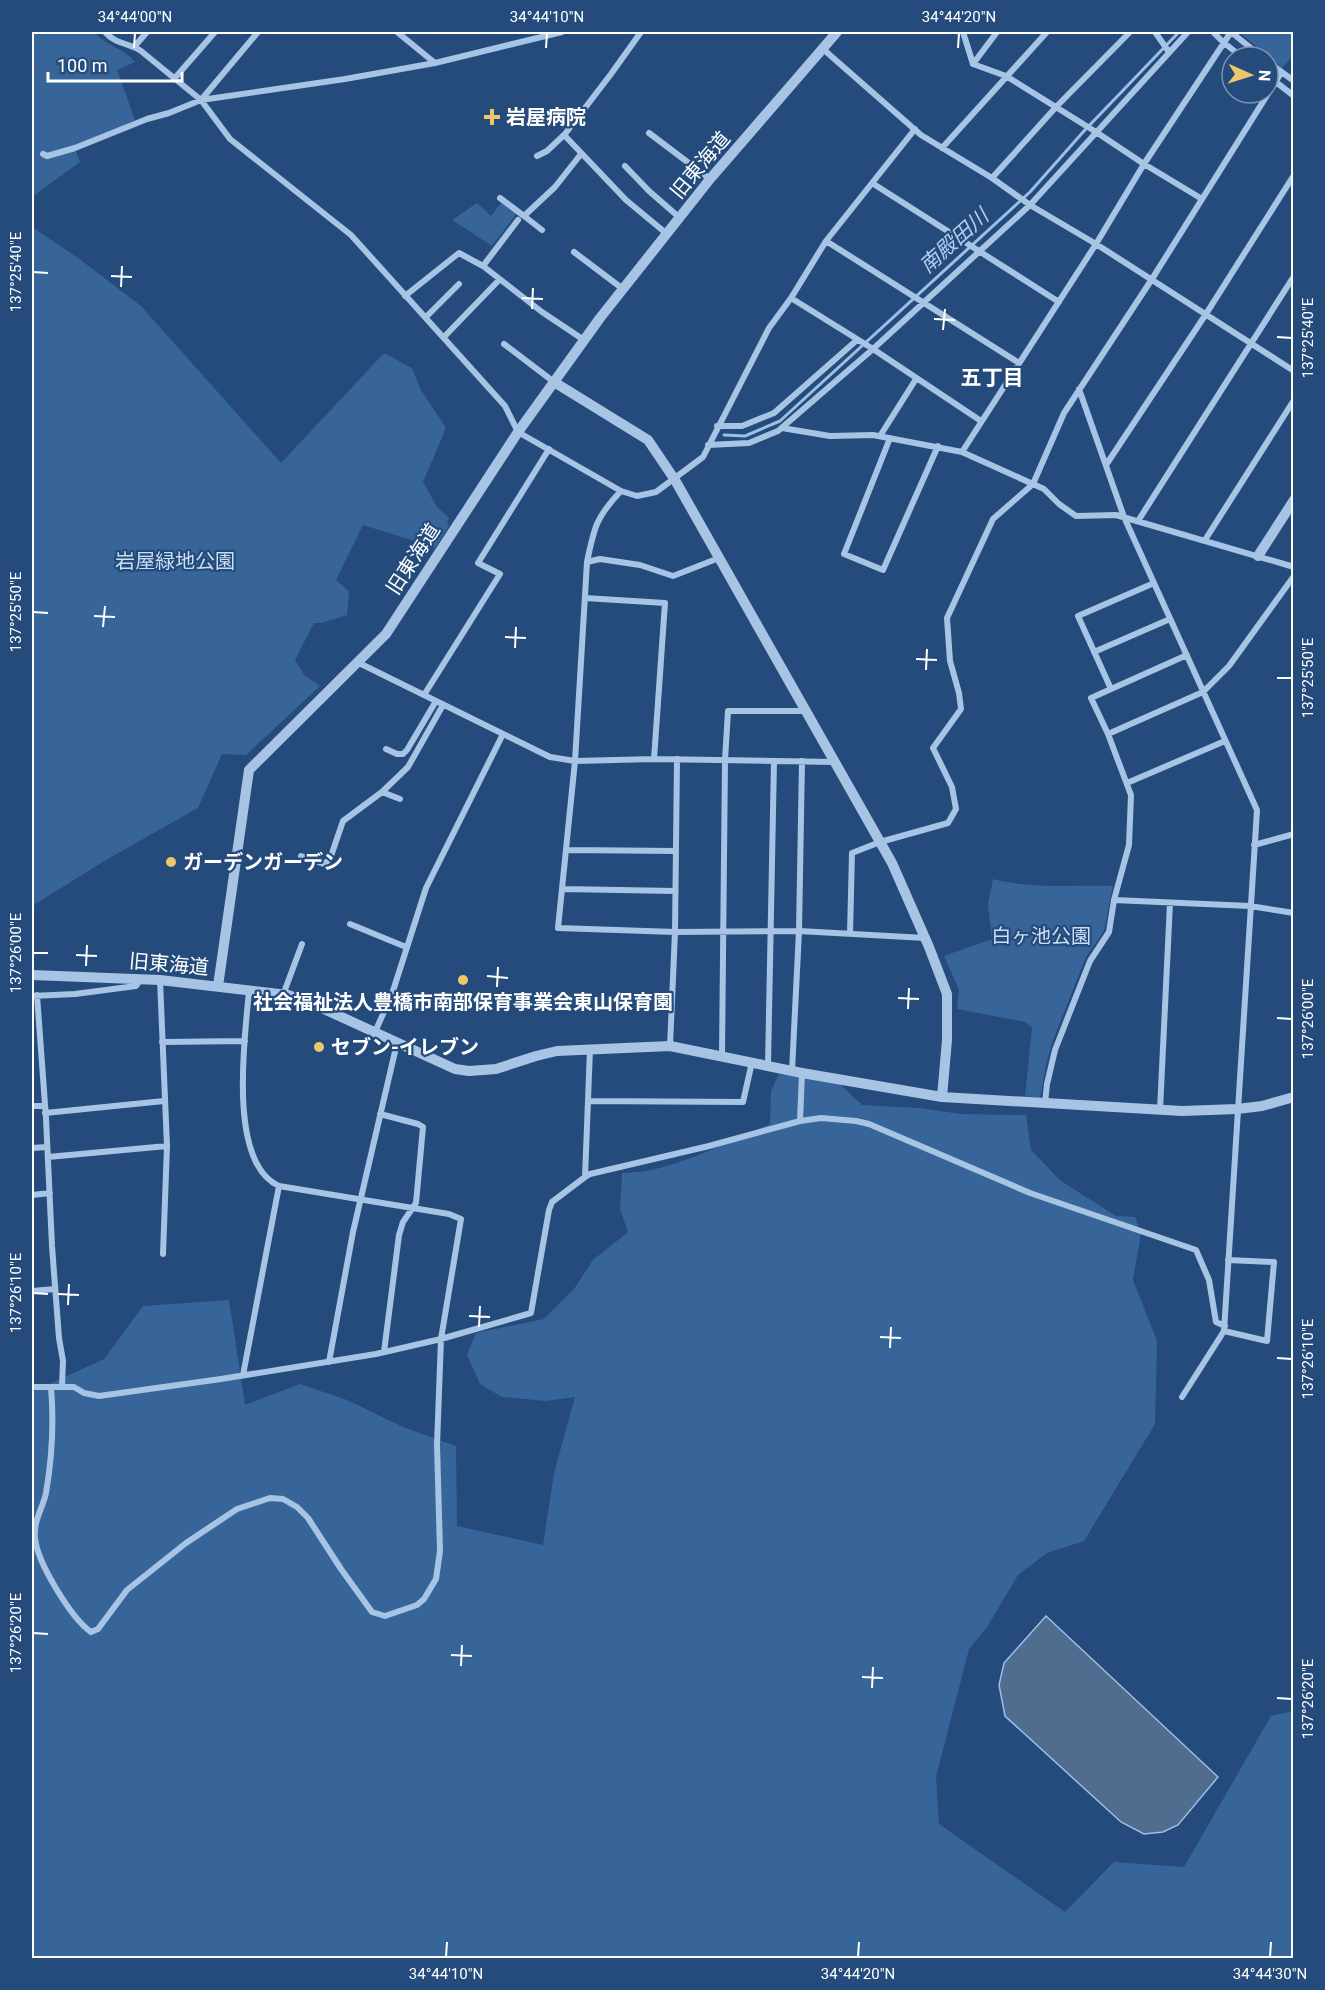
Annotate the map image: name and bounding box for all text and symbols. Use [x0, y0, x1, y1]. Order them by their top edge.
text: 34°44'00"N [98, 8, 172, 26]
text: 34°44'10"N [510, 8, 584, 26]
text: 34°44'20"N [922, 8, 996, 26]
scale bar [48, 45, 182, 83]
north arrow [1220, 45, 1280, 105]
text: 100 m [57, 55, 108, 76]
text: N [1255, 70, 1274, 82]
place label: 岩屋病院 [506, 105, 586, 129]
marker: 岩屋病院 [483, 108, 501, 126]
street label: 旧東海道 [665, 127, 735, 203]
water label: 南殿田川 [915, 203, 995, 278]
text: 137°25'40"E [7, 231, 25, 312]
text: 137°25'40"E [1299, 297, 1317, 378]
district label: 五丁目 [961, 366, 1024, 390]
street label: 旧東海道 [381, 519, 445, 599]
park label: 岩屋緑地公園 [115, 549, 235, 573]
text: 137°25'50"E [7, 571, 25, 652]
text: 137°25'50"E [1299, 637, 1317, 718]
place label: ガーデンガーデン [183, 850, 343, 874]
marker: ガーデンガーデン [164, 855, 178, 869]
text: 137°26'00"E [7, 912, 25, 993]
park label: 白ヶ池公園 [991, 924, 1091, 948]
street label: 旧東海道 [128, 949, 210, 979]
marker: 社会福祉法人豊橋市南部保育事業会東山保育園 [456, 973, 470, 987]
text: 137°26'00"E [1299, 978, 1317, 1059]
place label: 社会福祉法人豊橋市南部保育事業会東山保育園 [253, 990, 673, 1014]
place label: セブン-イレブン [331, 1035, 479, 1059]
marker: セブン-イレブン [312, 1040, 326, 1054]
text: 137°26'10"E [7, 1252, 25, 1333]
text: 137°26'10"E [1299, 1318, 1317, 1399]
text: 137°26'20"E [7, 1592, 25, 1673]
text: 137°26'20"E [1299, 1658, 1317, 1739]
text: 34°44'10"N [409, 1965, 483, 1983]
text: 34°44'20"N [821, 1965, 895, 1983]
text: 34°44'30"N [1233, 1965, 1307, 1983]

